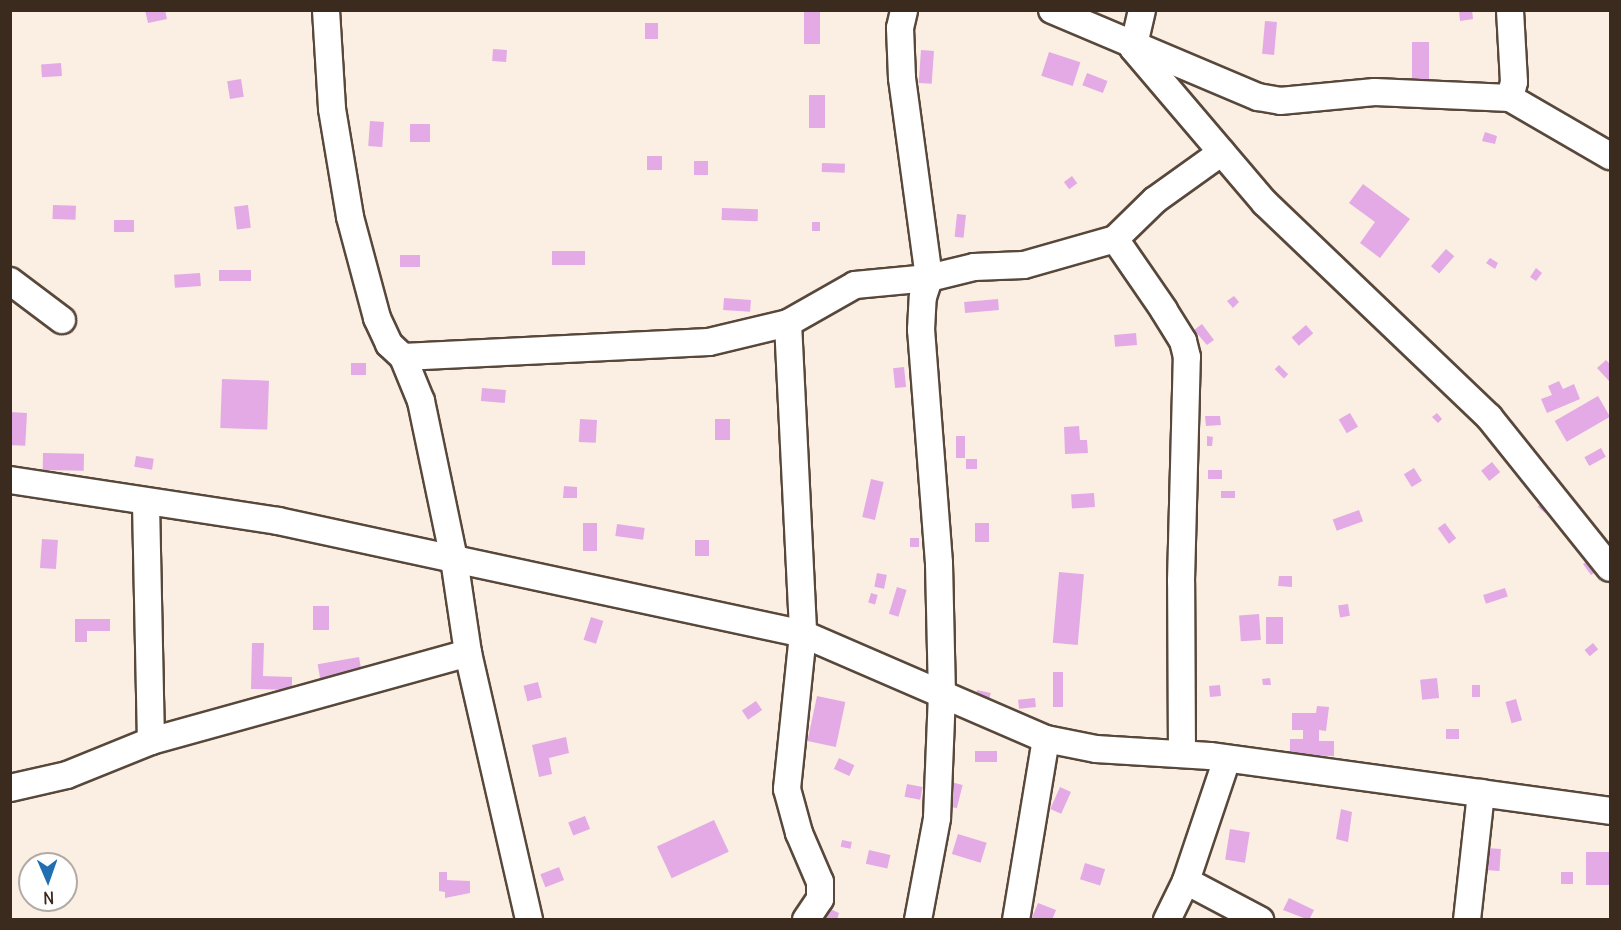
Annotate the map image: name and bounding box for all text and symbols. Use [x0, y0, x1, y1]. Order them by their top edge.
north arrow [18, 852, 78, 912]
text: N [43, 888, 54, 908]

